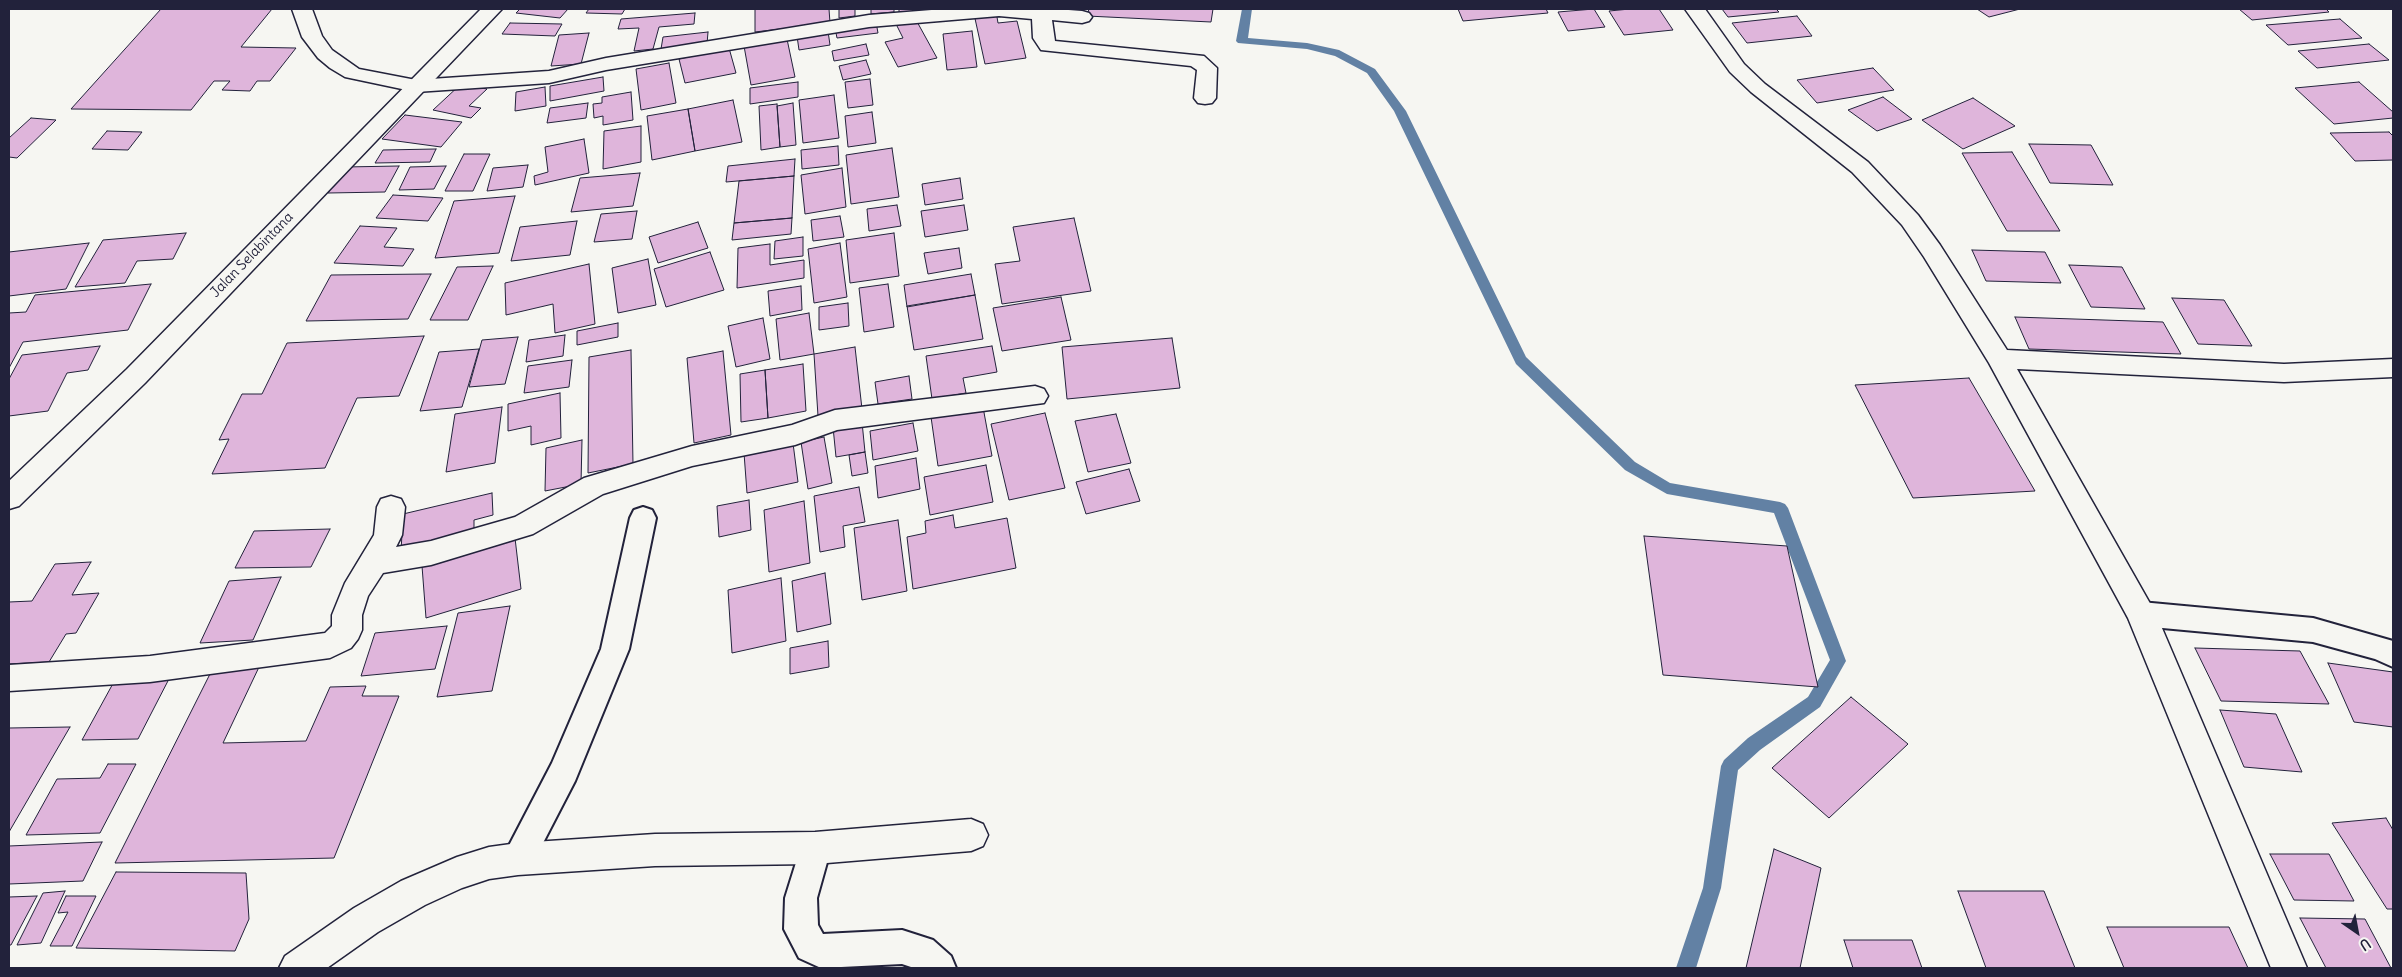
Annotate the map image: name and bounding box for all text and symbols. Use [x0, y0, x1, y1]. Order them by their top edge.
street label: Jalan Selabintana [207, 209, 297, 301]
north arrow [2332, 907, 2382, 957]
text: U [2356, 934, 2374, 955]

